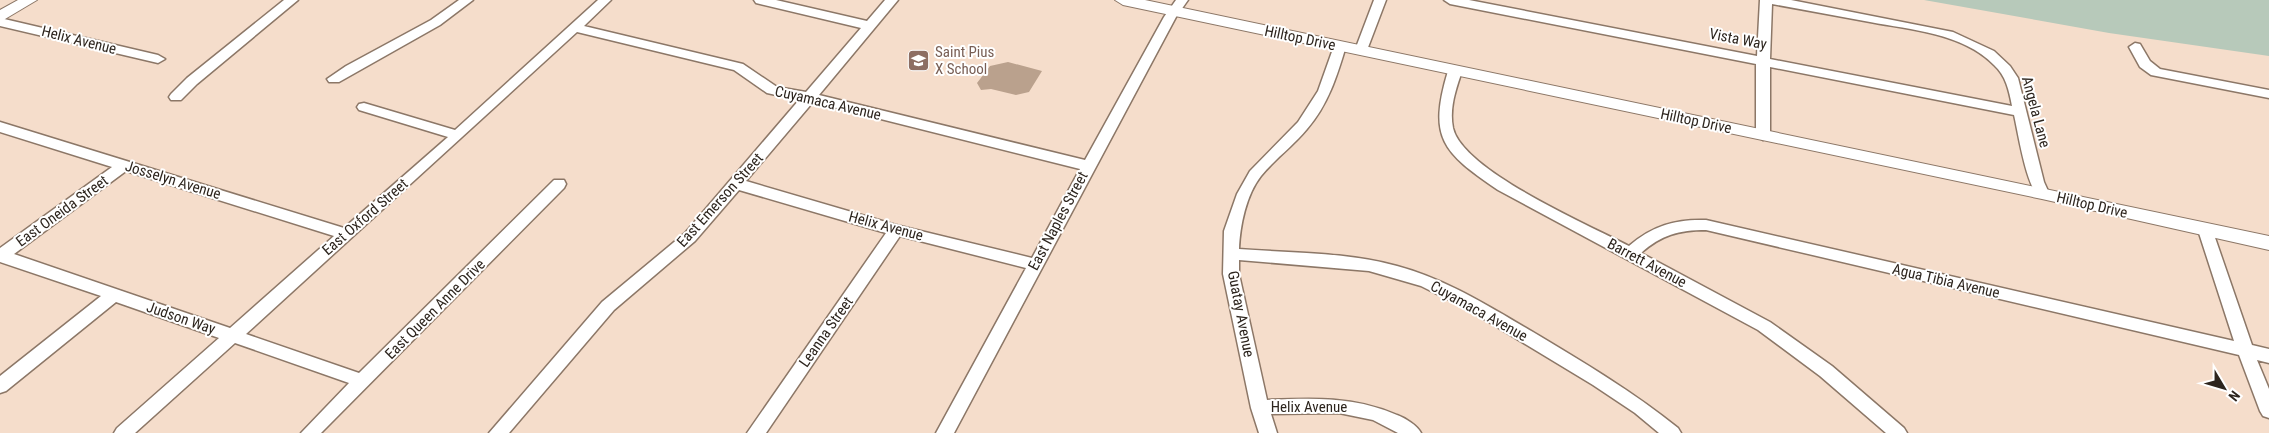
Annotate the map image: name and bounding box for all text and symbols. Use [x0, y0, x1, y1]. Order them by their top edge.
street label: Helix Avenue [40, 22, 118, 58]
street label: Hilltop Drive [1263, 22, 1337, 54]
street label: Vista Way [1708, 25, 1768, 53]
place label: Saint Pius X School [935, 43, 995, 78]
school or university icon: Saint Pius X School [907, 49, 931, 73]
street label: Angela Lane [2018, 74, 2054, 150]
street label: Cuyamaca Avenue [773, 82, 883, 124]
street label: Hilltop Drive [1659, 105, 1733, 137]
street label: East Emerson Street [673, 149, 767, 251]
street label: Josselyn Avenue [123, 157, 223, 203]
street label: East Naples Street [1024, 169, 1092, 273]
street label: East Oneida Street [12, 172, 112, 250]
street label: East Oxford Street [318, 175, 412, 259]
street label: Hilltop Drive [2055, 188, 2129, 222]
street label: Helix Avenue [847, 207, 925, 245]
street label: Barrett Avenue [1604, 235, 1690, 291]
street label: East Queen Anne Drive [381, 255, 489, 363]
street label: Agua Tibia Avenue [1891, 260, 2001, 302]
street label: Guatay Avenue [1224, 269, 1258, 359]
street label: Cuyamaca Avenue [1427, 277, 1531, 345]
street label: Leanna Street [795, 293, 857, 371]
street label: Judson Way [144, 298, 218, 338]
north arrow [2199, 363, 2249, 413]
text: N [2225, 388, 2243, 404]
street label: Helix Avenue [1271, 398, 1347, 416]

